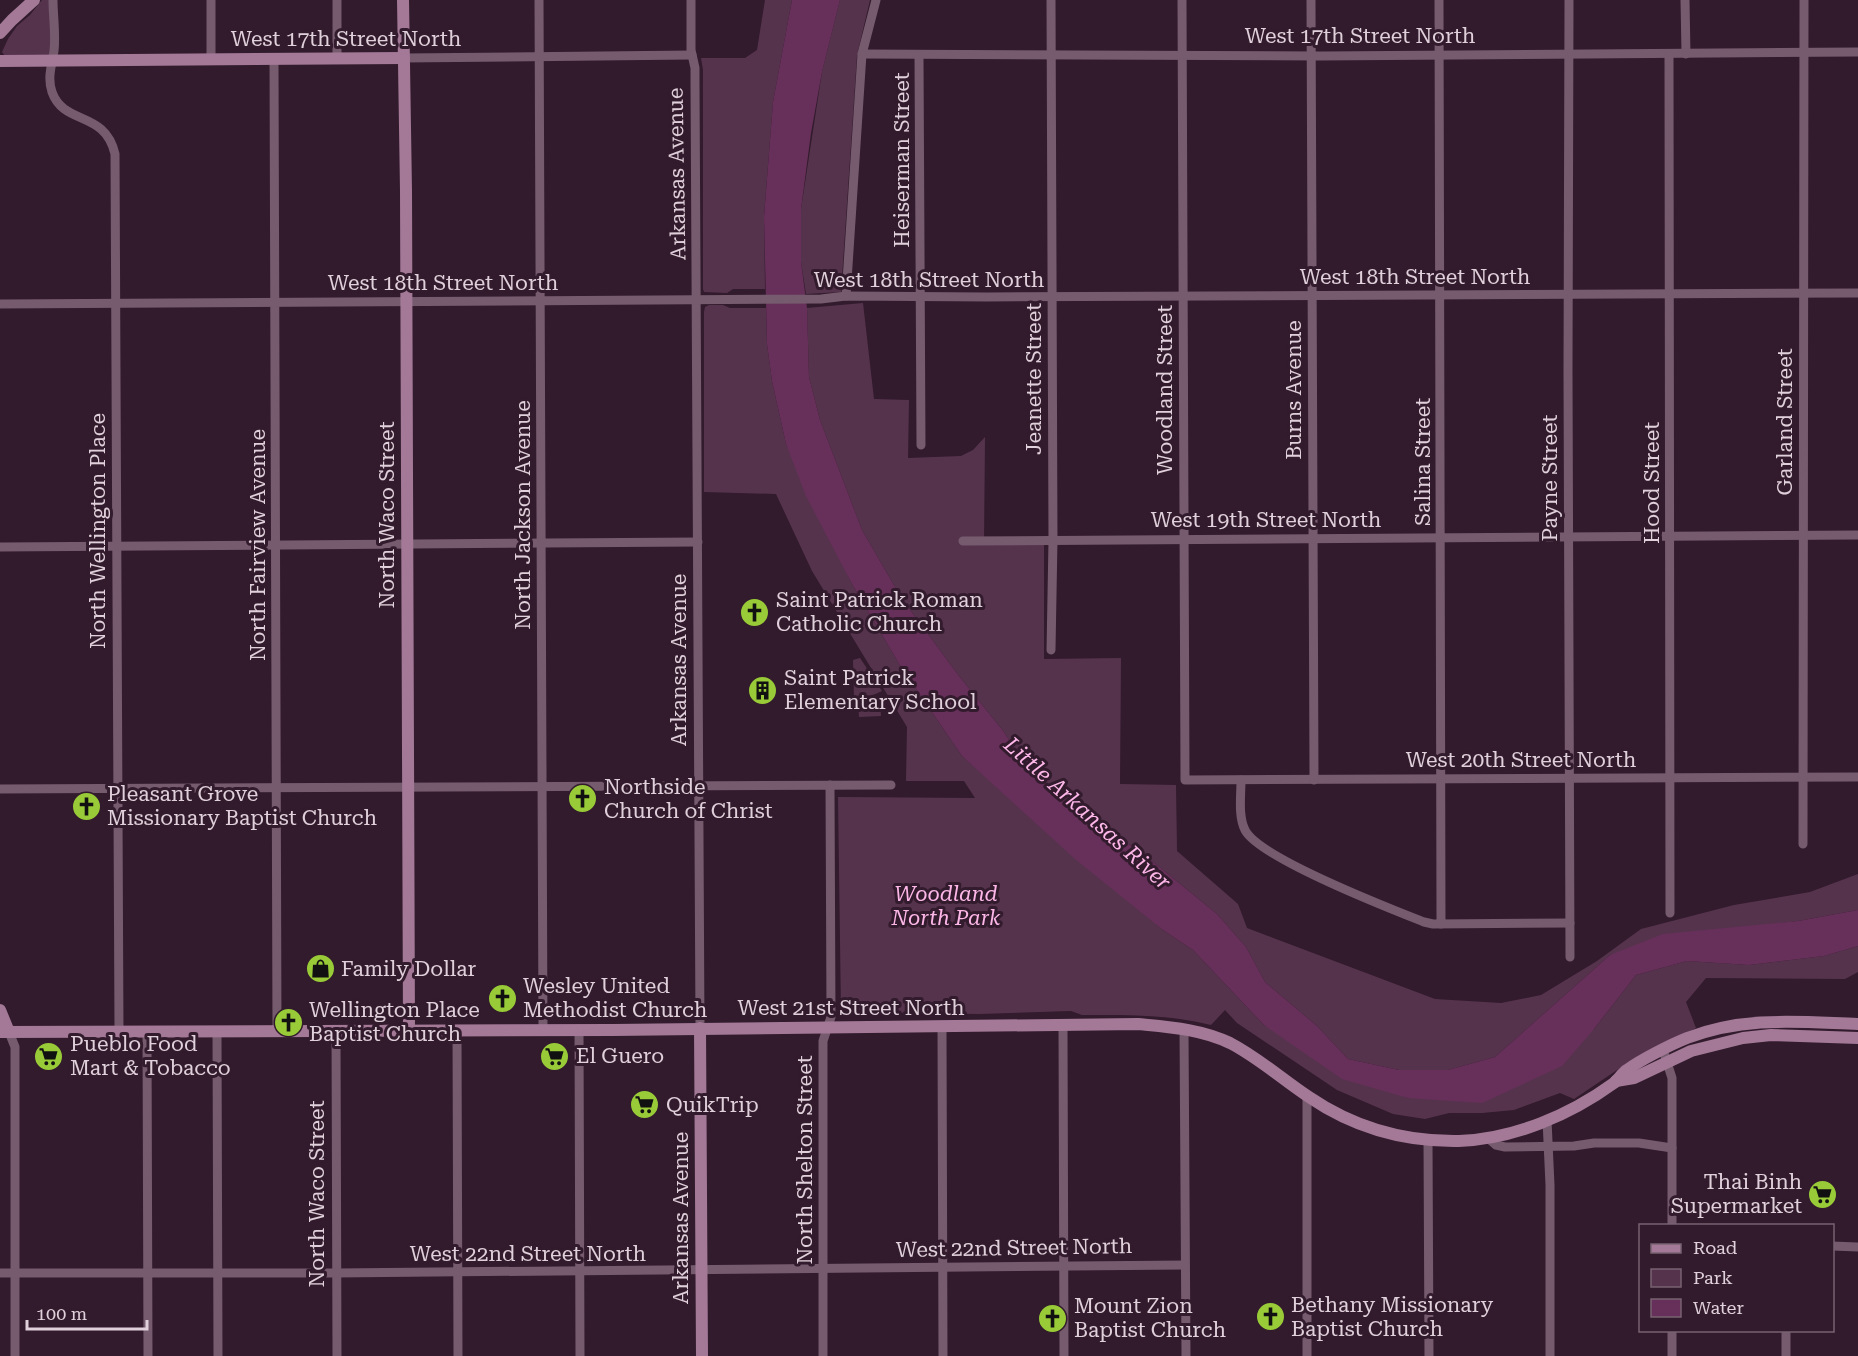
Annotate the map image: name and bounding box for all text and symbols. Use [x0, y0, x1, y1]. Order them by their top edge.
street label: West 17th Street North [1245, 24, 1476, 48]
street label: West 17th Street North [231, 27, 462, 51]
street label: Heiserman Street [890, 72, 914, 248]
street label: Arkansas Avenue [663, 87, 691, 261]
street label: West 18th Street North [1300, 265, 1531, 289]
street label: West 18th Street North [814, 268, 1045, 292]
street label: West 18th Street North [328, 271, 559, 295]
street label: Jeanette Street [1022, 303, 1046, 455]
street label: Woodland Street [1153, 305, 1177, 475]
street label: Burns Avenue [1282, 320, 1306, 460]
street label: Garland Street [1773, 348, 1797, 496]
street label: Salina Street [1411, 398, 1435, 526]
street label: North Jackson Avenue [511, 400, 535, 630]
street label: North Wellington Place [86, 413, 110, 649]
street label: Payne Street [1538, 414, 1562, 541]
street label: North Waco Street [375, 421, 399, 608]
street label: Hood Street [1640, 422, 1664, 544]
street label: North Fairview Avenue [246, 429, 270, 661]
street label: West 19th Street North [1151, 508, 1382, 532]
street label: Arkansas Avenue [667, 574, 691, 746]
place label: Saint Patrick Roman Catholic Church [776, 588, 983, 636]
church icon: Saint Patrick Roman Catholic Church [739, 596, 771, 628]
place label: Saint Patrick Elementary School [784, 666, 977, 714]
building icon: Saint Patrick Elementary School [747, 674, 779, 706]
water label: Little Arkansas River [999, 731, 1176, 895]
street label: West 20th Street North [1406, 748, 1637, 772]
place label: Northside Church of Christ [604, 775, 773, 823]
place label: Pleasant Grove Missionary Baptist Church [107, 782, 377, 830]
church icon: Northside Church of Christ [567, 783, 599, 815]
church icon: Pleasant Grove Missionary Baptist Church [70, 790, 102, 822]
park label: Woodland North Park [891, 882, 1001, 930]
shop icon: Family Dollar [304, 953, 336, 985]
place label: Family Dollar [341, 957, 477, 981]
place label: Wesley United Methodist Church [523, 974, 708, 1022]
church icon: Wesley United Methodist Church [486, 982, 518, 1014]
street label: West 21st Street North [737, 996, 965, 1020]
place label: Wellington Place Baptist Church [309, 998, 480, 1046]
church icon: Wellington Place Baptist Church [272, 1006, 304, 1038]
place label: Pueblo Food Mart & Tobacco [70, 1032, 231, 1080]
supermarket icon: Pueblo Food Mart & Tobacco [33, 1040, 65, 1072]
supermarket icon: El Guero [539, 1040, 571, 1072]
place label: El Guero [576, 1044, 664, 1068]
street label: North Shelton Street [793, 1055, 817, 1265]
supermarket icon: QuikTrip [629, 1089, 661, 1121]
place label: QuikTrip [666, 1093, 759, 1117]
street label: North Waco Street [305, 1100, 329, 1287]
street label: Arkansas Avenue [669, 1132, 693, 1304]
place label: Thai Binh Supermarket [1671, 1170, 1802, 1218]
supermarket icon: Thai Binh Supermarket [1807, 1178, 1839, 1210]
legend [1639, 1224, 1834, 1332]
street label: West 22nd Street North [896, 1234, 1133, 1262]
text: Road [1693, 1237, 1738, 1258]
street label: West 22nd Street North [410, 1242, 647, 1266]
text: Park [1693, 1267, 1733, 1288]
scale bar [27, 1293, 147, 1331]
place label: Bethany Missionary Baptist Church [1291, 1293, 1494, 1341]
place label: Mount Zion Baptist Church [1074, 1294, 1226, 1342]
text: Water [1693, 1297, 1744, 1318]
church icon: Bethany Missionary Baptist Church [1254, 1301, 1286, 1333]
church icon: Mount Zion Baptist Church [1037, 1302, 1069, 1334]
text: 100 m [36, 1303, 87, 1324]

